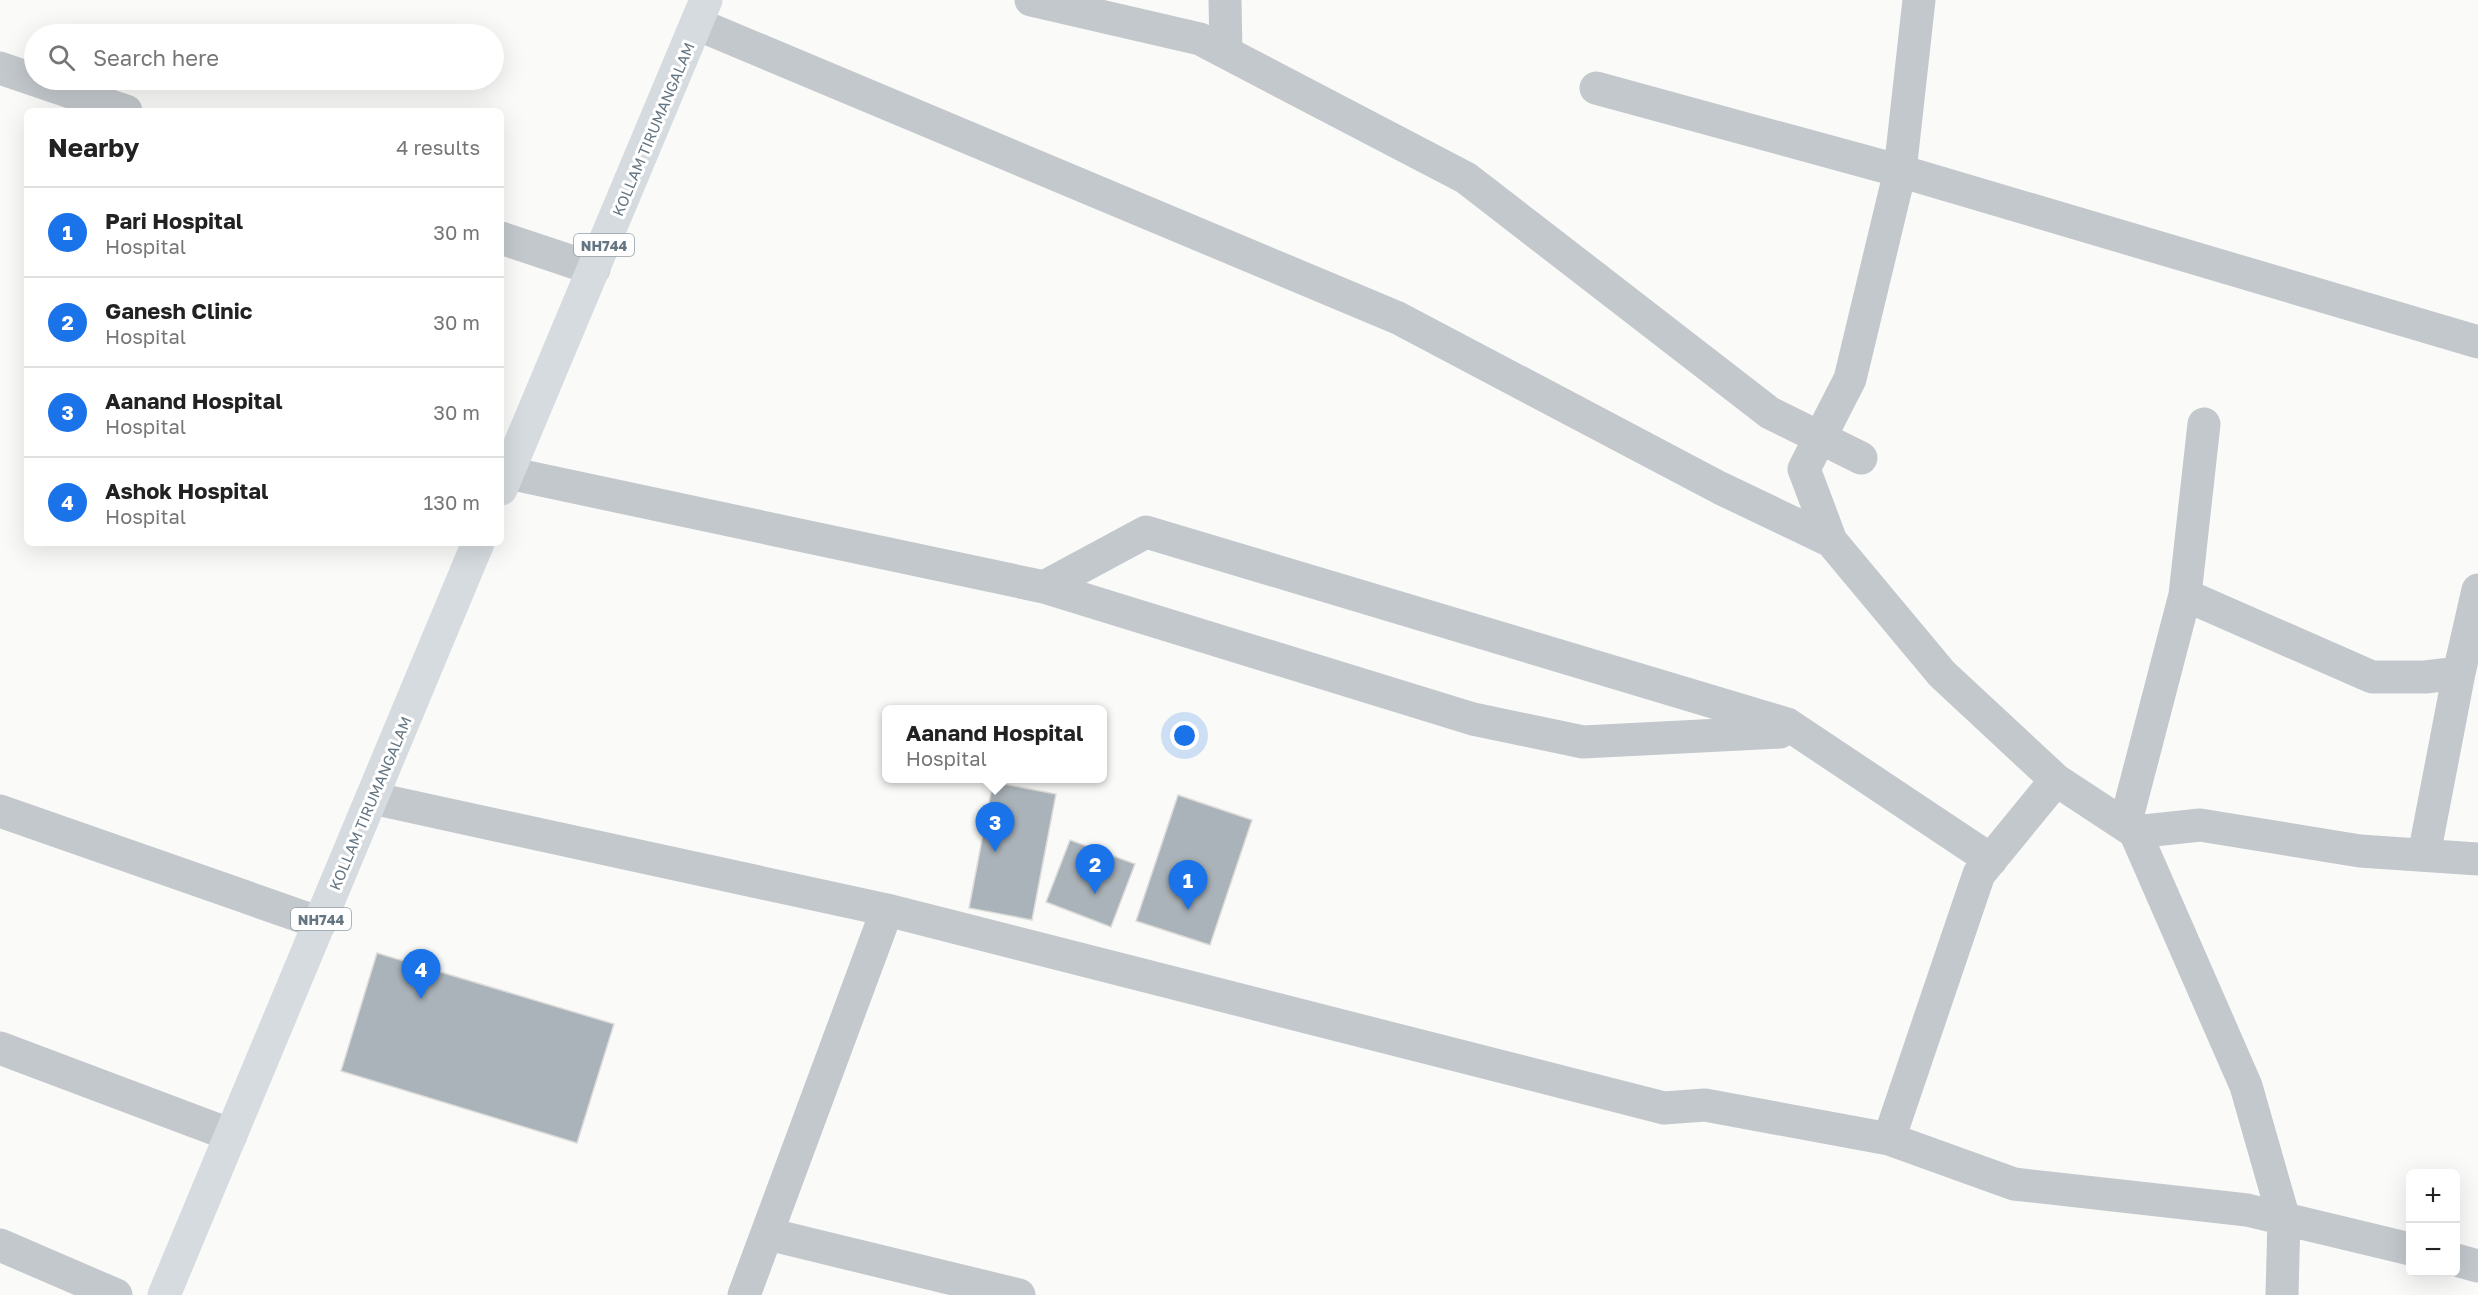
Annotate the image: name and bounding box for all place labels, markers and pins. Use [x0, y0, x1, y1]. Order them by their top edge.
pin: 3 [976, 802, 1014, 852]
pin: 2 [1076, 844, 1114, 894]
pin: 1 [1168, 860, 1208, 910]
pin: 4 [402, 950, 440, 999]

